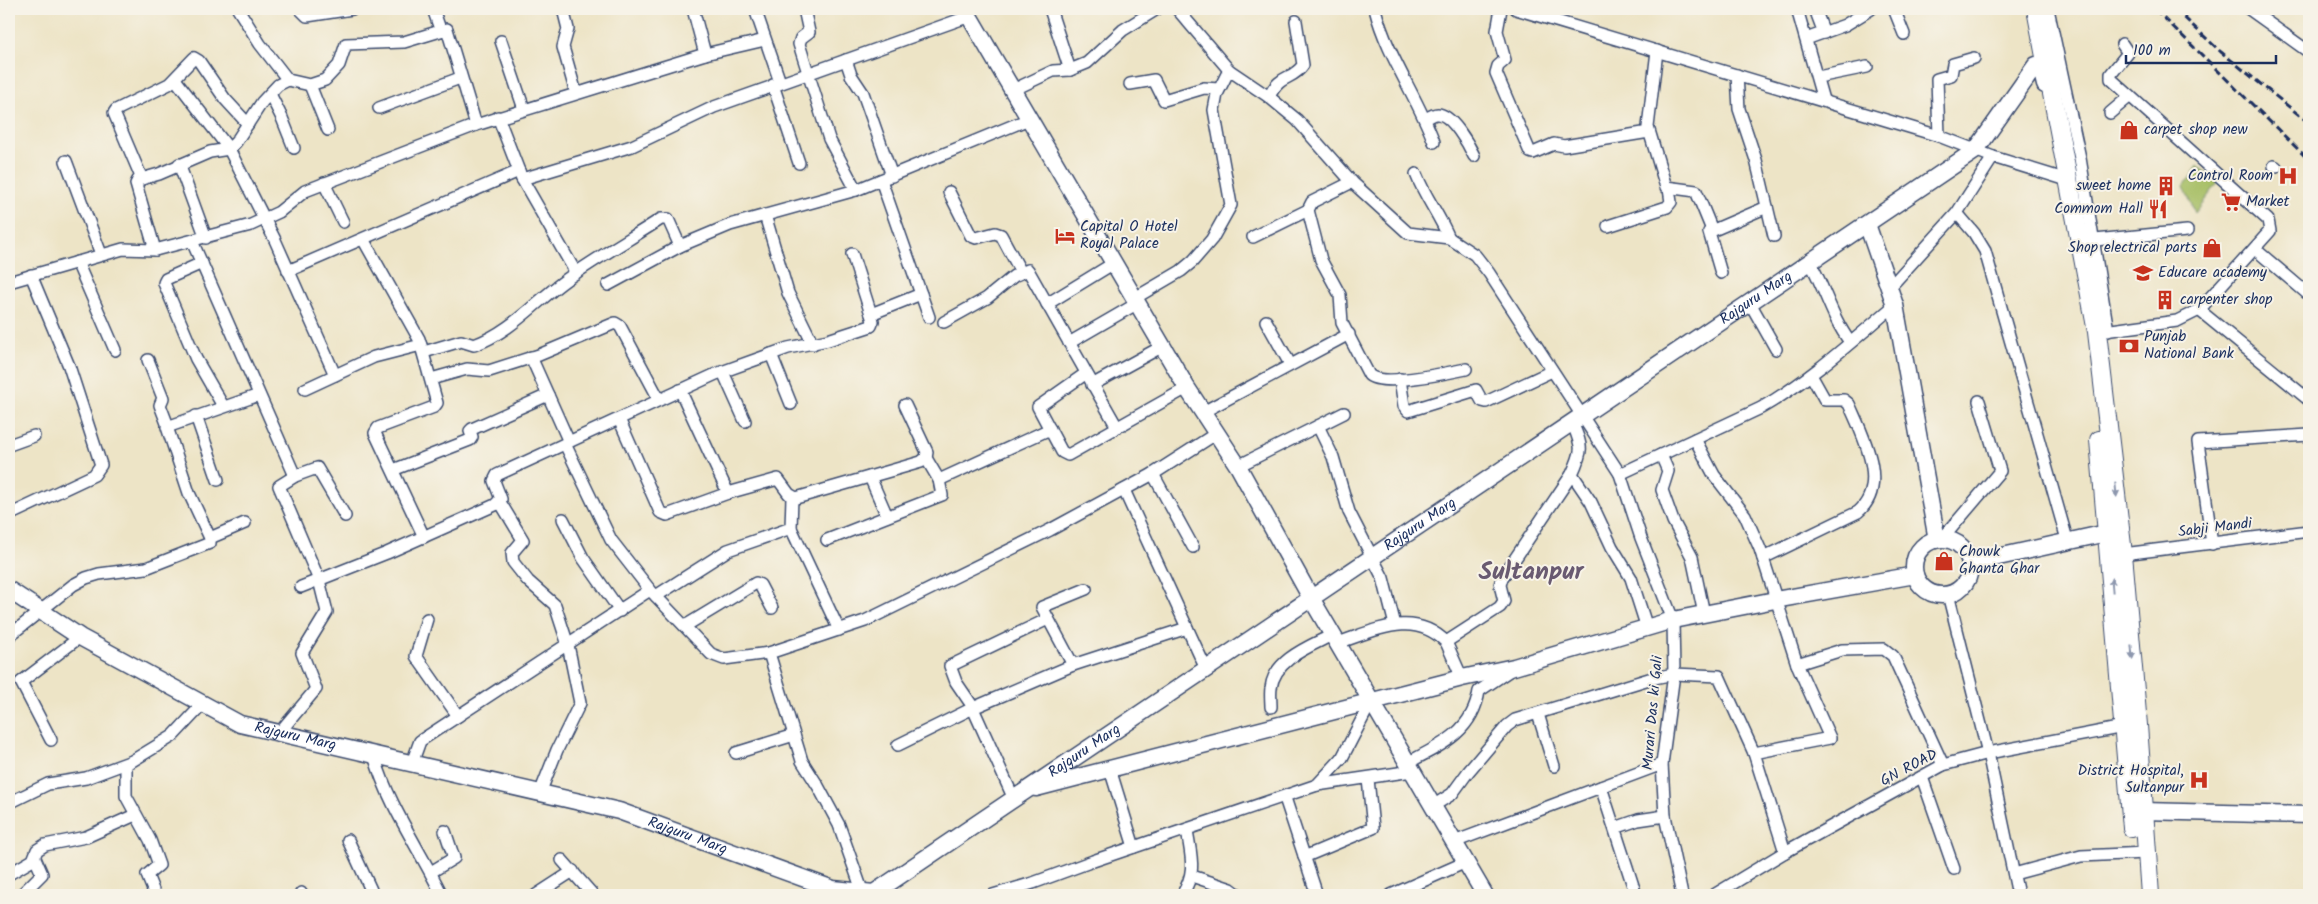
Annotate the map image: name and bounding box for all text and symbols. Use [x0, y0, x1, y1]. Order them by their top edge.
scale bar [2126, 32, 2276, 64]
text: 100 m [2133, 39, 2171, 63]
place label: carpet shop new [2144, 118, 2249, 142]
shop icon: carpet shop new [2118, 119, 2140, 141]
place label: Control Room [2188, 164, 2273, 188]
hospital icon: Control Room [2277, 165, 2299, 187]
place label: sweet home [2076, 174, 2151, 198]
building icon: sweet home [2155, 175, 2177, 197]
place label: Market [2246, 190, 2290, 214]
supermarket icon: Market [2220, 191, 2242, 213]
place label: Commom Hall [2054, 197, 2143, 221]
restaurant icon: Commom Hall [2147, 198, 2169, 220]
place label: Capital O Hotel Royal Palace [1080, 215, 1178, 256]
hotel icon: Capital O Hotel Royal Palace [1054, 225, 1076, 247]
place label: Shop electrical parts [2068, 236, 2198, 260]
shop icon: Shop electrical parts [2201, 237, 2223, 259]
place label: Educare academy [2158, 261, 2268, 285]
school or university icon: Educare academy [2132, 262, 2154, 284]
street label: Rajguru Marg [1715, 265, 1797, 331]
place label: carpenter shop [2180, 288, 2273, 312]
building icon: carpenter shop [2154, 289, 2176, 311]
place label: Punjab National Bank [2144, 325, 2235, 366]
bank icon: Punjab National Bank [2118, 335, 2140, 357]
one-way arrow [2112, 482, 2120, 498]
street label: Rajguru Marg [1379, 491, 1462, 558]
street label: Sabji Mandi [2177, 511, 2255, 544]
place label: Chowk Ghanta Ghar [1959, 540, 2040, 581]
shop icon: Chowk Ghanta Ghar [1933, 550, 1955, 572]
district label: Sultanpur [1478, 552, 1585, 592]
one-way arrow [2108, 577, 2116, 593]
one-way arrow [2128, 644, 2136, 660]
street label: Murari Das ki Gali [1636, 653, 1670, 771]
street label: Rajguru Marg [252, 716, 339, 758]
street label: Rajguru Marg [1043, 718, 1126, 784]
street label: GN ROAD [1876, 743, 1942, 793]
place label: District Hospital, Sultanpur [2078, 759, 2185, 800]
hospital icon: District Hospital, Sultanpur [2188, 769, 2210, 791]
street label: Rajguru Marg [644, 810, 731, 861]

